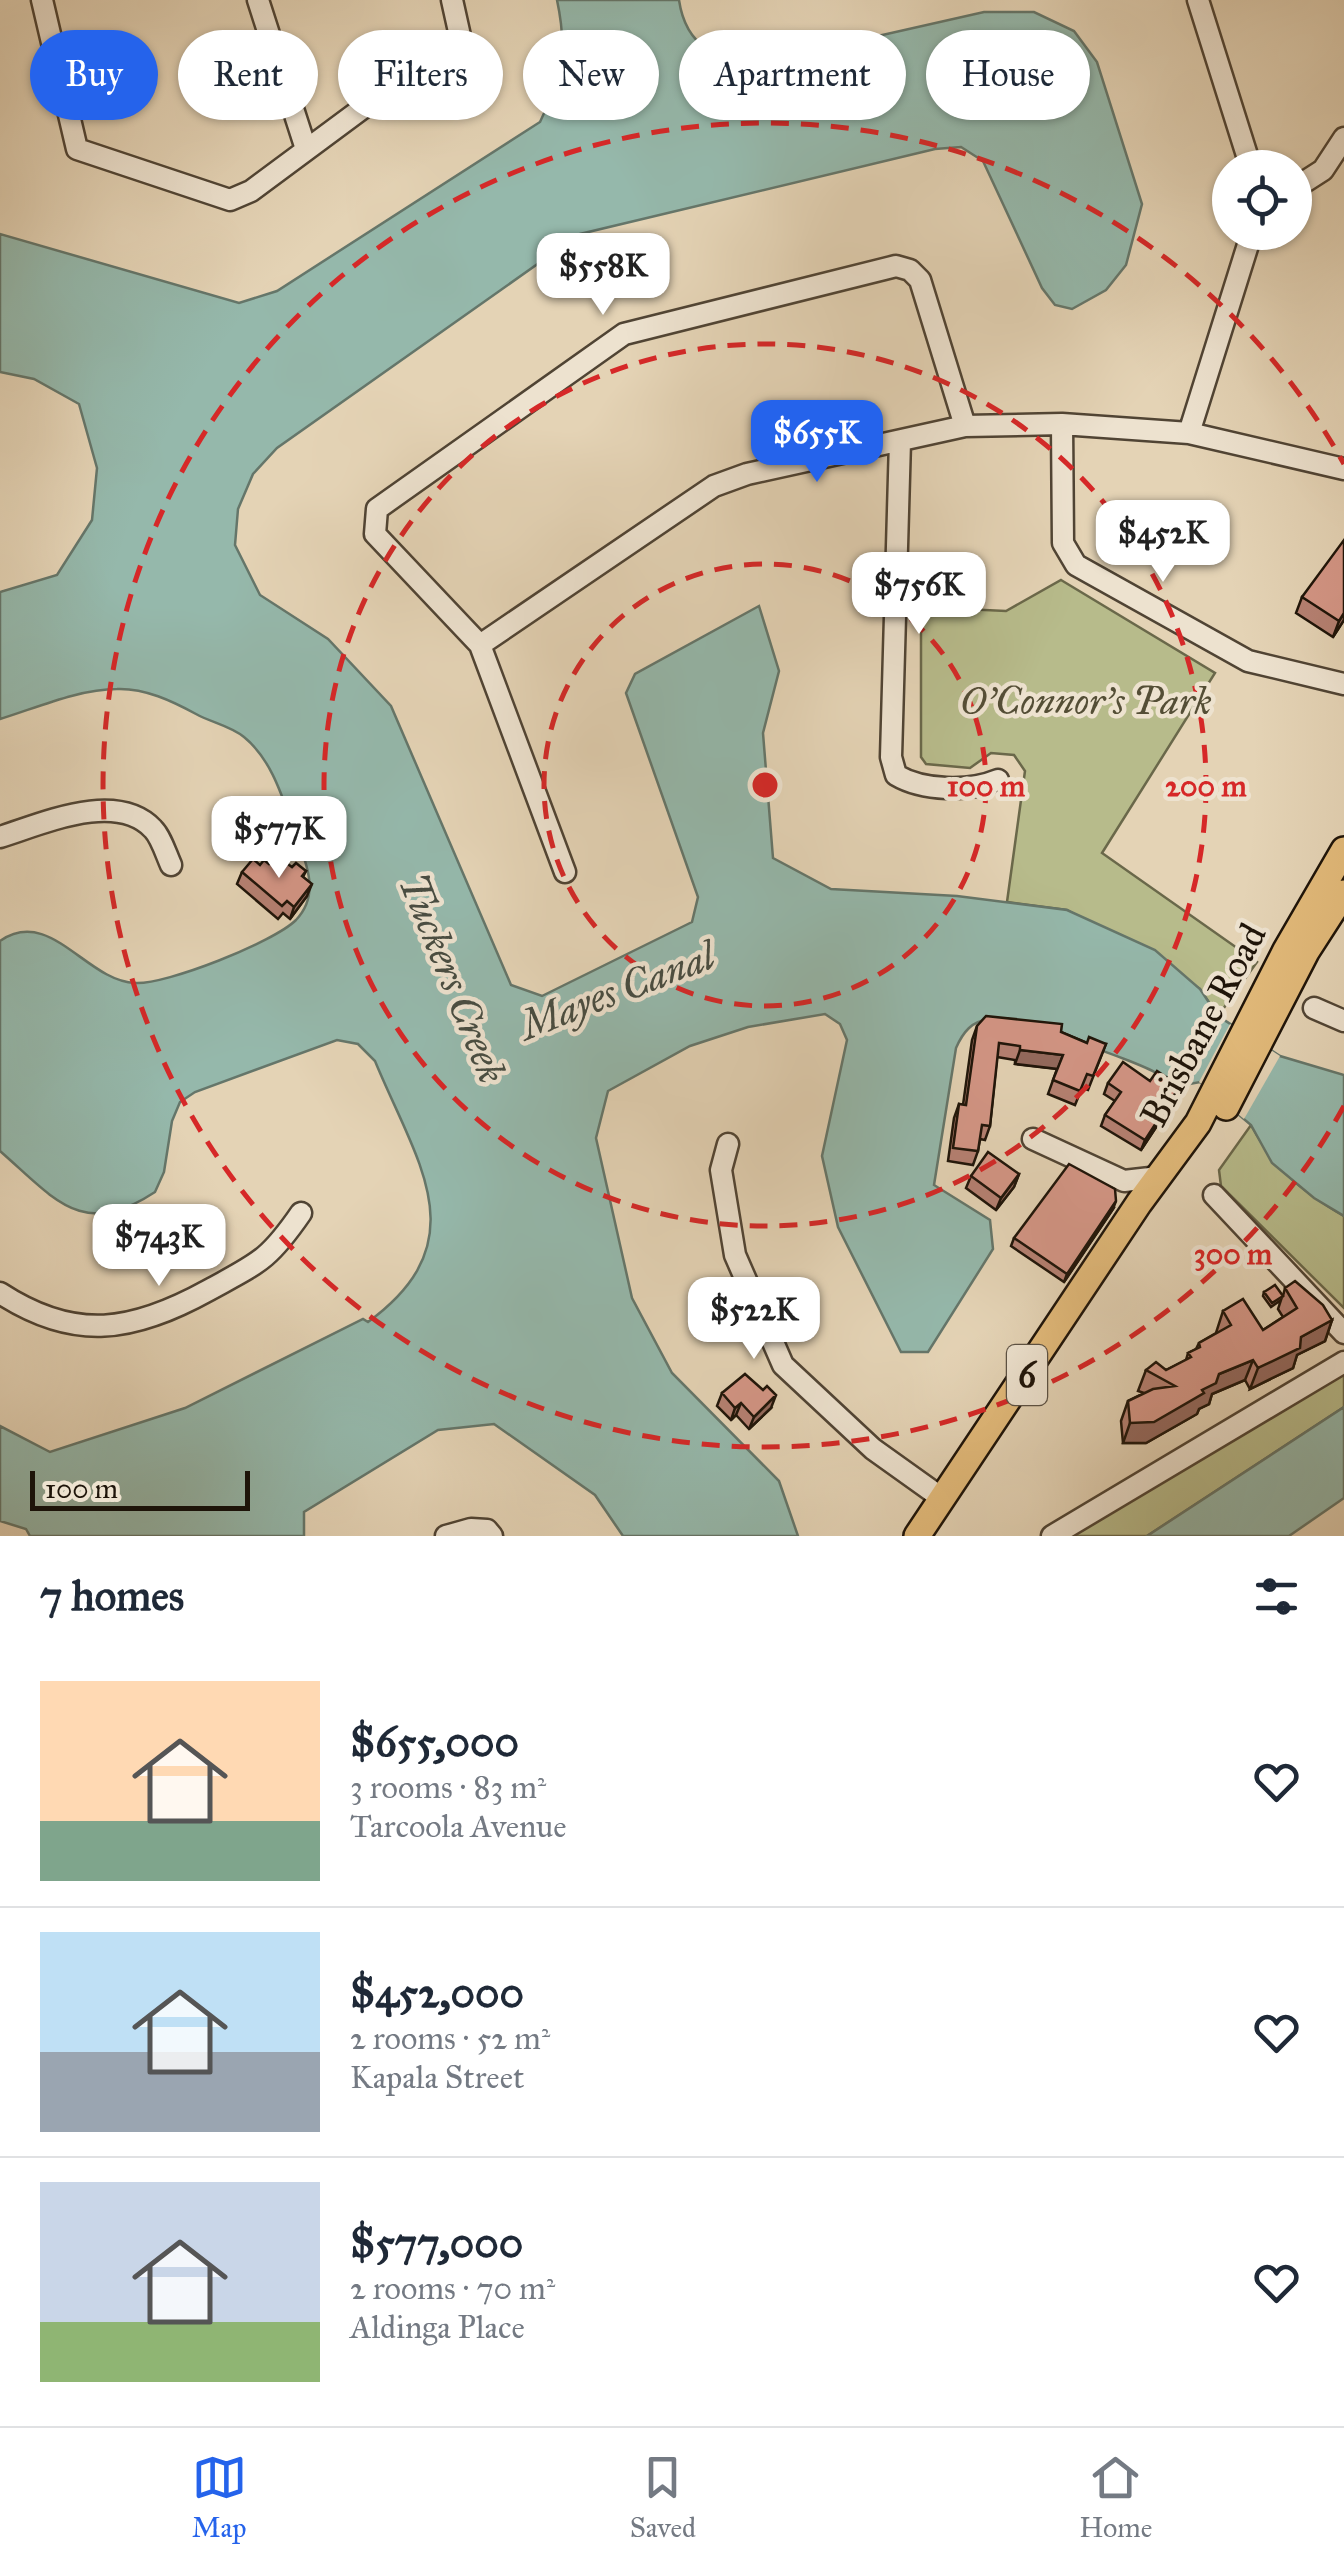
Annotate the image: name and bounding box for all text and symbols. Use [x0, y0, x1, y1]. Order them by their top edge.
chip: Buy [30, 30, 158, 120]
chip: Rent [178, 30, 318, 120]
chip: Filters [338, 30, 503, 120]
chip: New [523, 30, 659, 120]
chip: Apartment [679, 30, 906, 120]
chip: House [926, 30, 1090, 120]
map controls [1212, 150, 1312, 250]
button: locate [1212, 150, 1312, 250]
pin: $558K [533, 233, 673, 318]
text: $558K [559, 246, 647, 285]
pin: $655K [747, 400, 887, 485]
text: $655K [773, 413, 861, 452]
pin: $452K [1093, 500, 1233, 585]
text: $452K [1118, 513, 1208, 552]
pin: $756K [849, 552, 989, 637]
text: $756K [874, 565, 964, 604]
park label: O'Connor's Park [960, 678, 1212, 724]
centre of rings [747, 767, 783, 803]
text: 100 m [947, 768, 1026, 804]
text: 200 m [1165, 768, 1247, 804]
pin: $577K [209, 796, 349, 881]
text: $577K [234, 809, 324, 848]
water label: Tuckers Creek [388, 866, 517, 1090]
street label: Brisbane Road [1130, 915, 1276, 1135]
water label: Mayes Canal [509, 930, 724, 1051]
pin: $743K [89, 1204, 229, 1289]
text: $743K [115, 1217, 203, 1256]
text: 300 m [1194, 1236, 1273, 1272]
pin: $522K [684, 1277, 824, 1362]
text: $522K [710, 1290, 798, 1329]
road number: 6 [1007, 1345, 1047, 1405]
scale bar [30, 1466, 250, 1511]
text: 100 m [45, 1471, 118, 1506]
icon: filters [1249, 1569, 1304, 1624]
text: 7 homes [40, 1570, 184, 1622]
text: $655,000 [350, 1716, 519, 1768]
icon: home [120, 1721, 240, 1841]
icon: heart [1249, 1754, 1304, 1809]
text: 3 rooms · 83 m² [350, 1768, 546, 1807]
text: Tarcoola Avenue [350, 1807, 567, 1846]
text: $452,000 [350, 1967, 524, 2019]
icon: home [120, 1972, 240, 2092]
icon: heart [1249, 2005, 1304, 2060]
text: 2 rooms · 52 m² [350, 2019, 550, 2058]
text: Kapala Street [350, 2058, 524, 2097]
text: $577,000 [350, 2217, 523, 2269]
icon: home [120, 2222, 240, 2342]
icon: heart [1249, 2255, 1304, 2310]
text: 2 rooms · 70 m² [350, 2269, 555, 2308]
text: Aldinga Place [350, 2308, 525, 2347]
tab: Map [192, 2450, 247, 2545]
tab: Saved [630, 2450, 696, 2545]
tab: Home [1079, 2450, 1152, 2545]

